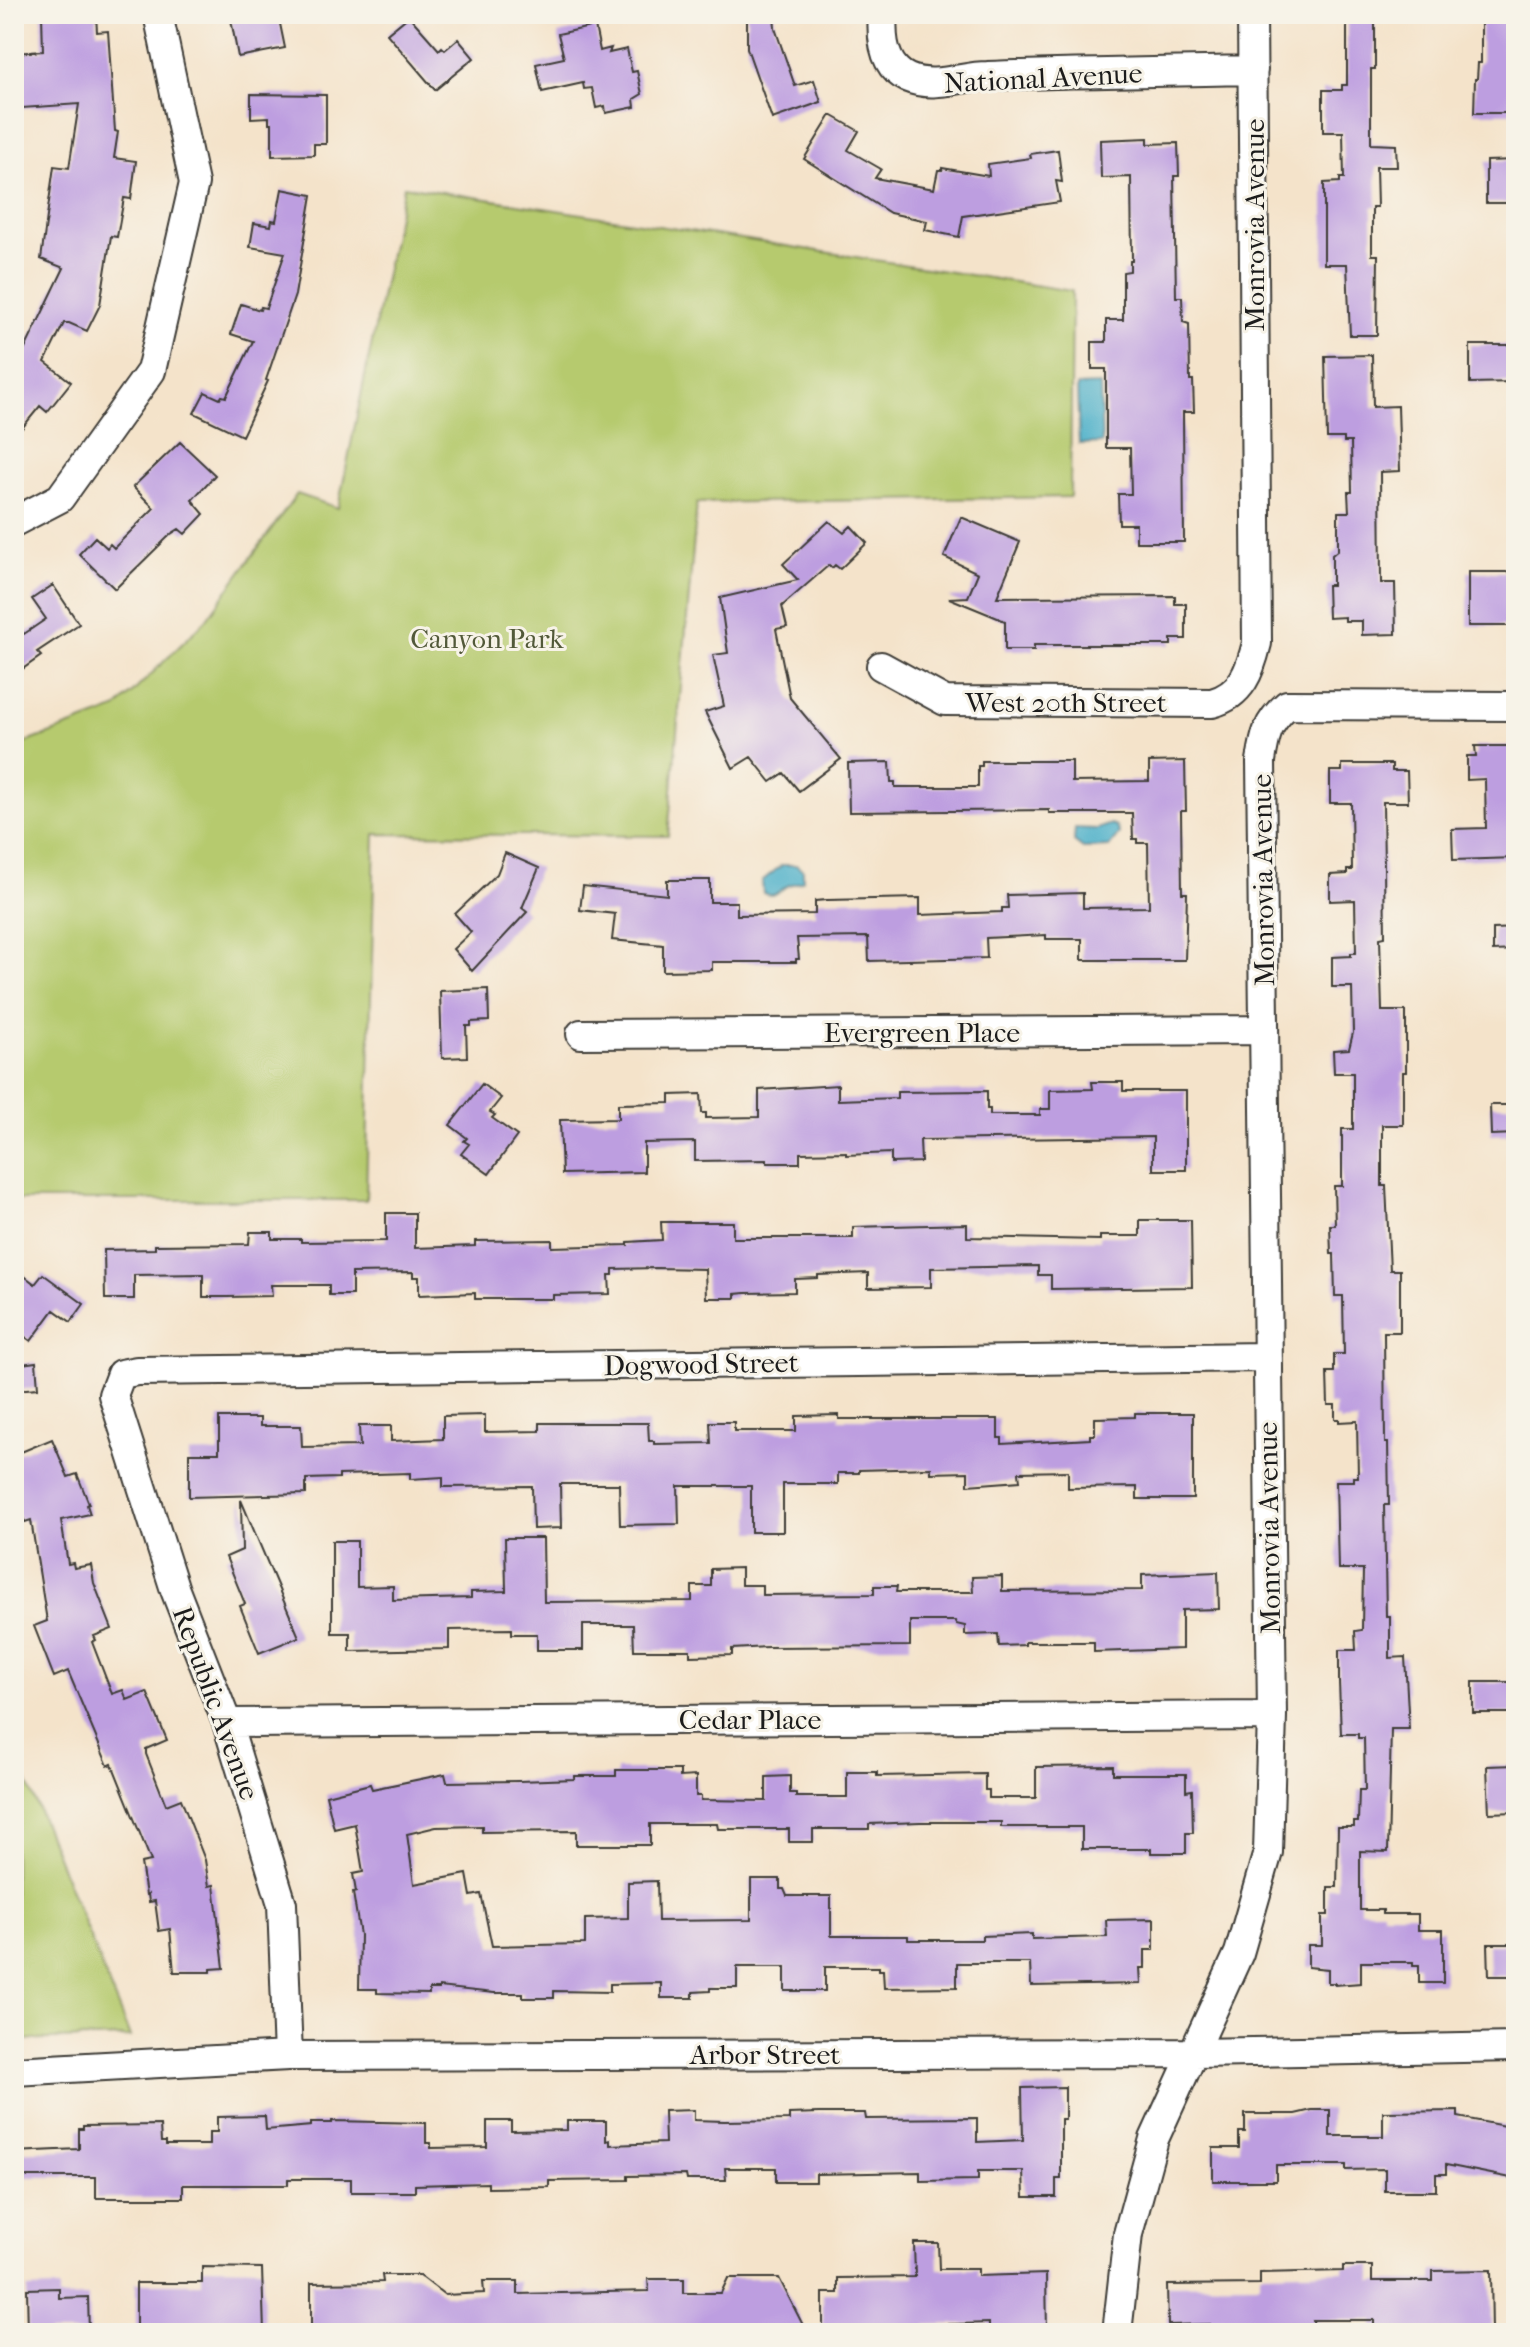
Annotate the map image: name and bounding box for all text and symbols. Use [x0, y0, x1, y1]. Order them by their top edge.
street label: National Avenue [943, 56, 1143, 100]
street label: Monrovia Avenue [1238, 119, 1271, 331]
park label: Canyon Park [410, 622, 564, 655]
street label: West 20th Street [964, 686, 1167, 719]
street label: Monrovia Avenue [1245, 773, 1281, 987]
street label: Evergreen Place [824, 1016, 1020, 1049]
street label: Dogwood Street [603, 1346, 799, 1382]
street label: Monrovia Avenue [1251, 1421, 1287, 1635]
street label: Republic Avenue [166, 1602, 266, 1804]
street label: Cedar Place [679, 1703, 821, 1736]
street label: Arbor Street [689, 2038, 840, 2071]

